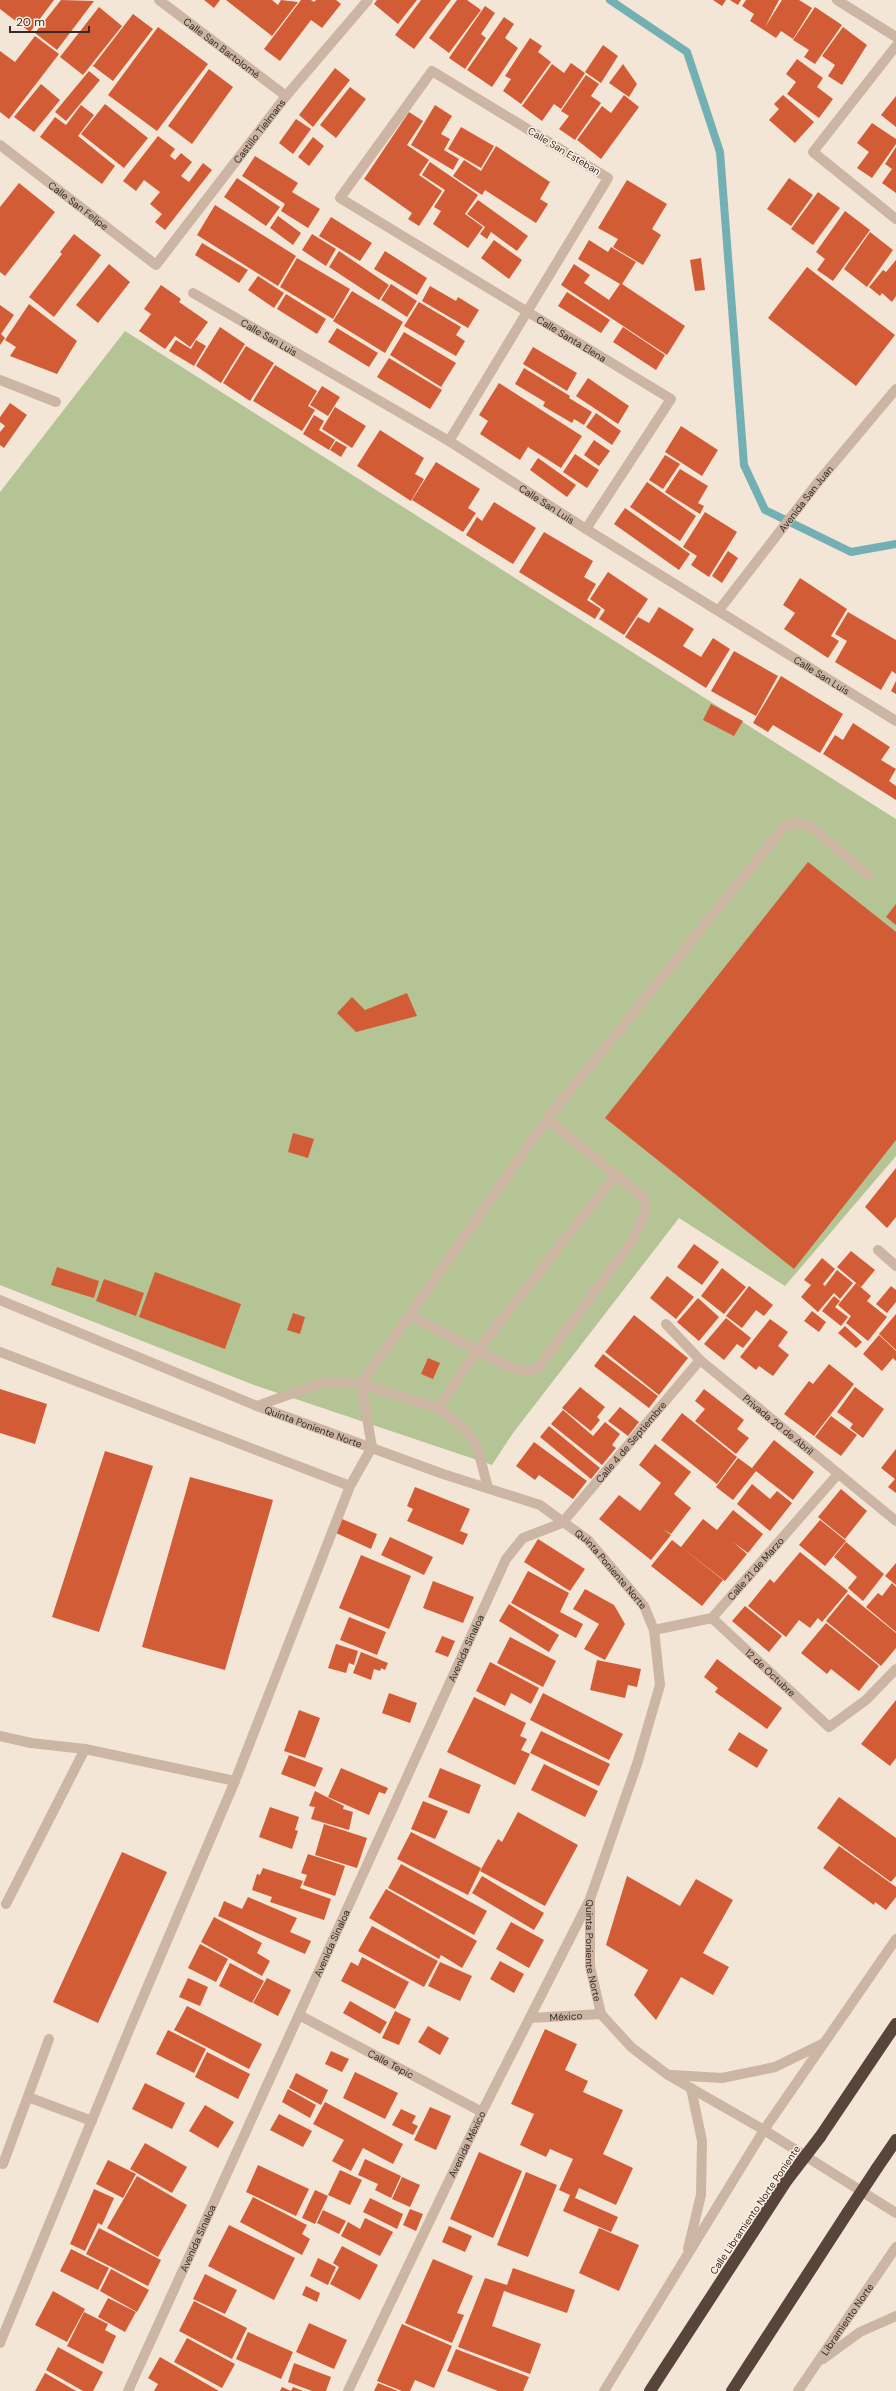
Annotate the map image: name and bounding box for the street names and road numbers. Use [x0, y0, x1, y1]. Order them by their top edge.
street label: Calle San Bartolomé [181, 14, 263, 81]
street label: Castillo Tielmans [230, 96, 288, 166]
street label: Calle San Esteban [525, 124, 603, 178]
street label: Calle San Felipe [46, 178, 111, 233]
street label: Calle Santa Elena [534, 312, 609, 365]
street label: Calle San Luis [238, 316, 300, 359]
street label: Avenida San Juan [775, 463, 836, 535]
street label: Calle San Luis [517, 481, 577, 527]
street label: Calle San Luis [791, 653, 852, 697]
street label: Privada 20 de Abril [740, 1391, 817, 1457]
street label: Calle 4 de Septiembre [593, 1398, 669, 1485]
street label: Quinta Poniente Norte [263, 1403, 364, 1450]
street label: Quinta Poniente Norte [572, 1526, 650, 1612]
street label: Calle 21 de Marzo [724, 1534, 787, 1603]
street label: Avenida Sinaloa [445, 1612, 486, 1684]
street label: 12 de Octubre [742, 1646, 799, 1700]
street label: Quinta Poniente Norte [584, 1899, 604, 2003]
street label: Avenida Sinaloa [311, 1907, 352, 1979]
street label: México [549, 2009, 583, 2023]
street label: Calle Tepic [366, 2046, 416, 2081]
street label: Avenida México [445, 2109, 488, 2179]
street label: Calle Libramiento Norte Poniente [707, 2143, 803, 2277]
street label: Avenida Sinaloa [177, 2202, 218, 2274]
street label: Libramiento Norte [818, 2280, 876, 2358]

